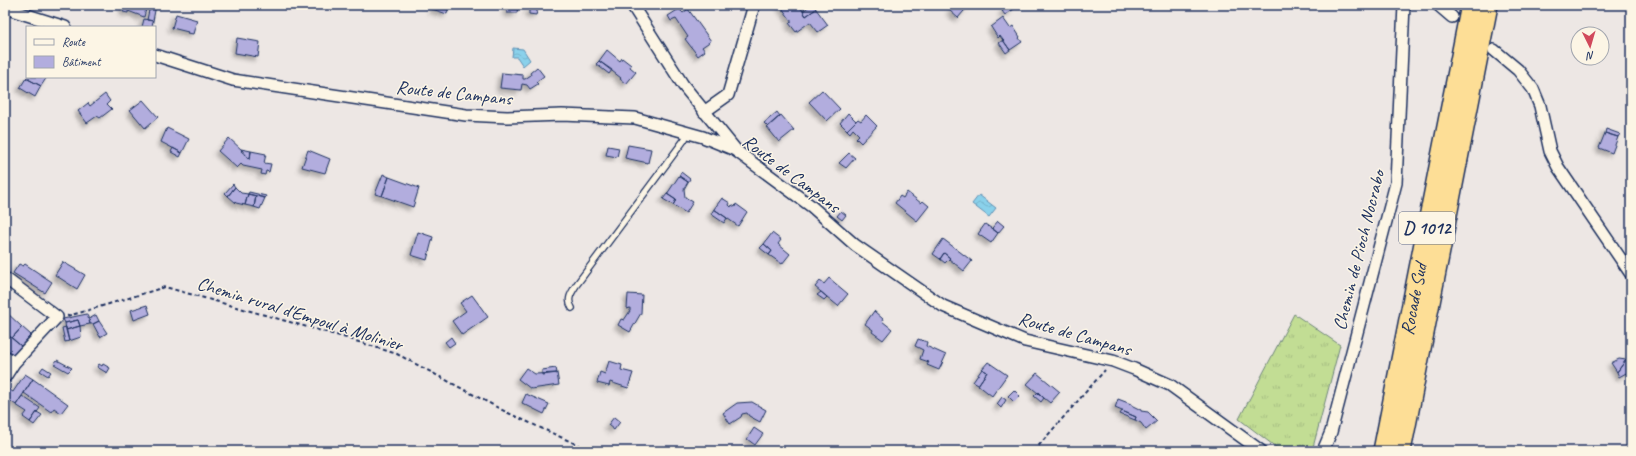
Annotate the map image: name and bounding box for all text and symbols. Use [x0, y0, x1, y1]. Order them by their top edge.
legend [26, 26, 156, 78]
north arrow [1570, 26, 1610, 66]
text: Route [62, 34, 86, 50]
text: N [1585, 49, 1595, 63]
text: Bâtiment [62, 54, 101, 70]
street label: Route de Campans [395, 75, 514, 111]
street label: Route de Campans [738, 129, 846, 219]
street label: Chemin de Pioch Nocrabo [1327, 166, 1391, 333]
road number: D 1012 [1399, 212, 1455, 244]
street label: Rocade Sud [1395, 259, 1433, 337]
street label: Chemin rural d'Empoul à Molinier [194, 271, 407, 357]
street label: Route de Campans [1016, 306, 1135, 362]

